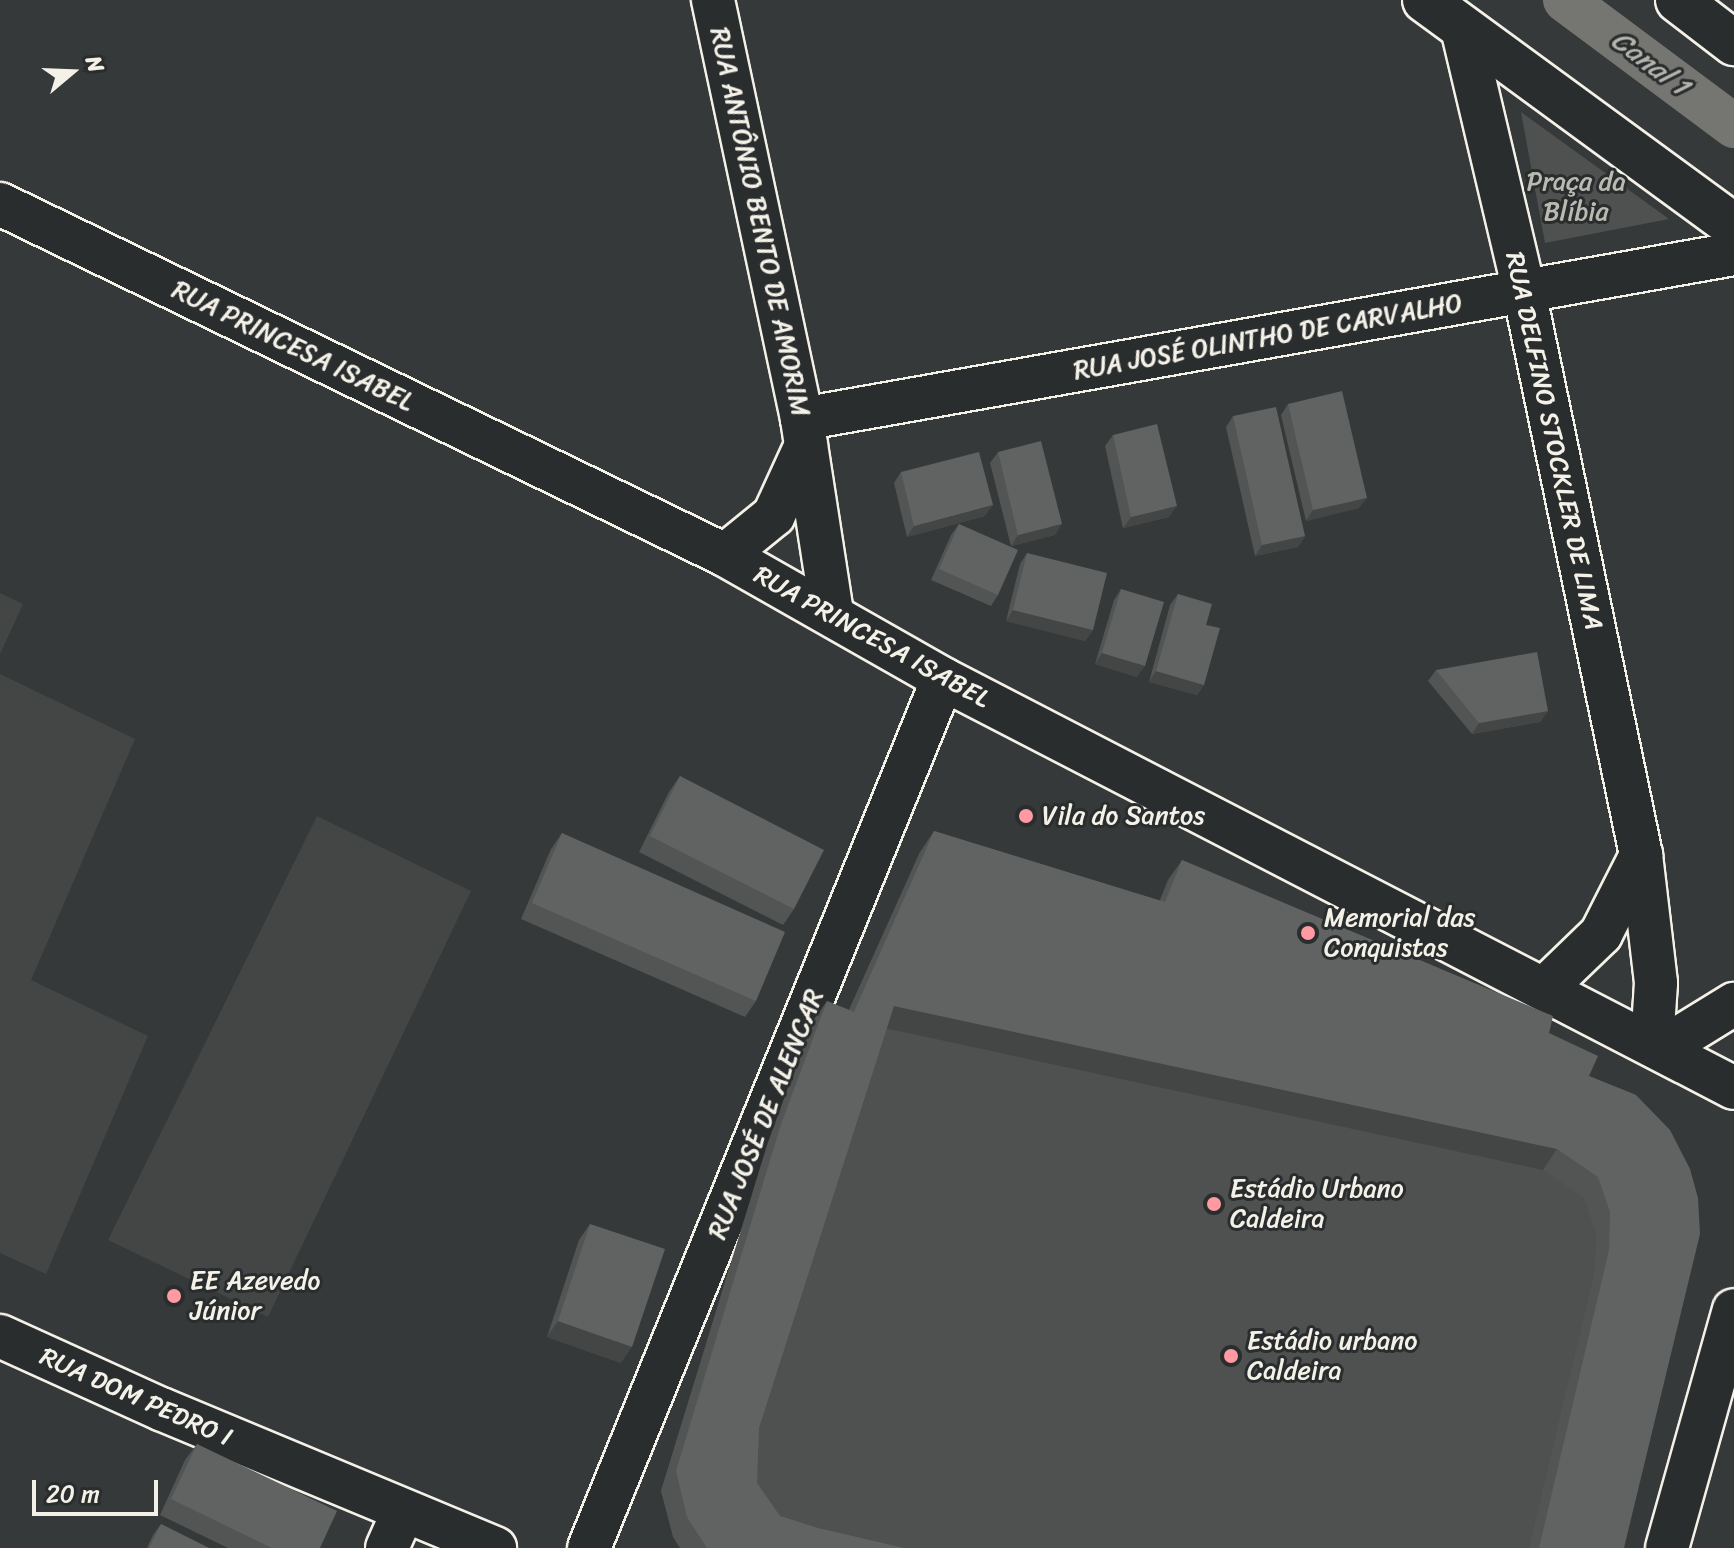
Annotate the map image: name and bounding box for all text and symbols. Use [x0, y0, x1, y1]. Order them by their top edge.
water label: Canal 1 [1605, 23, 1695, 103]
street label: RUA ANTÔNIO BENTO DE AMORIM [704, 27, 816, 417]
north arrow [32, 32, 112, 112]
text: N [74, 50, 116, 78]
park label: Praça da Blíbia [1526, 166, 1626, 228]
street label: RUA DELFINO STOCKLER DE LIMA [1499, 249, 1609, 633]
street label: RUA PRINCESA ISABEL [164, 272, 422, 420]
street label: RUA JOSÉ OLINTHO DE CARVALHO [1070, 287, 1466, 387]
street label: RUA PRINCESA ISABEL [745, 557, 999, 717]
place label: Vila do Santos [1042, 800, 1204, 832]
marker: Vila do Santos [1017, 807, 1035, 825]
place label: Memorial das Conquistas [1324, 902, 1476, 964]
marker: Memorial das Conquistas [1299, 924, 1317, 942]
street label: RUA JOSÉ DE ALENCAR [701, 984, 831, 1244]
place label: Estádio Urbano Caldeira [1230, 1173, 1404, 1234]
marker: Estádio Urbano Caldeira [1205, 1195, 1223, 1213]
place label: EE Azevedo Júnior [190, 1265, 320, 1326]
marker: EE Azevedo Júnior [165, 1287, 183, 1305]
place label: Estádio urbano Caldeira [1247, 1325, 1417, 1386]
street label: RUA DOM PEDRO I [33, 1340, 239, 1454]
marker: Estádio urbano Caldeira [1222, 1347, 1240, 1365]
scale bar [36, 1464, 162, 1514]
text: 20 m [46, 1473, 100, 1515]

